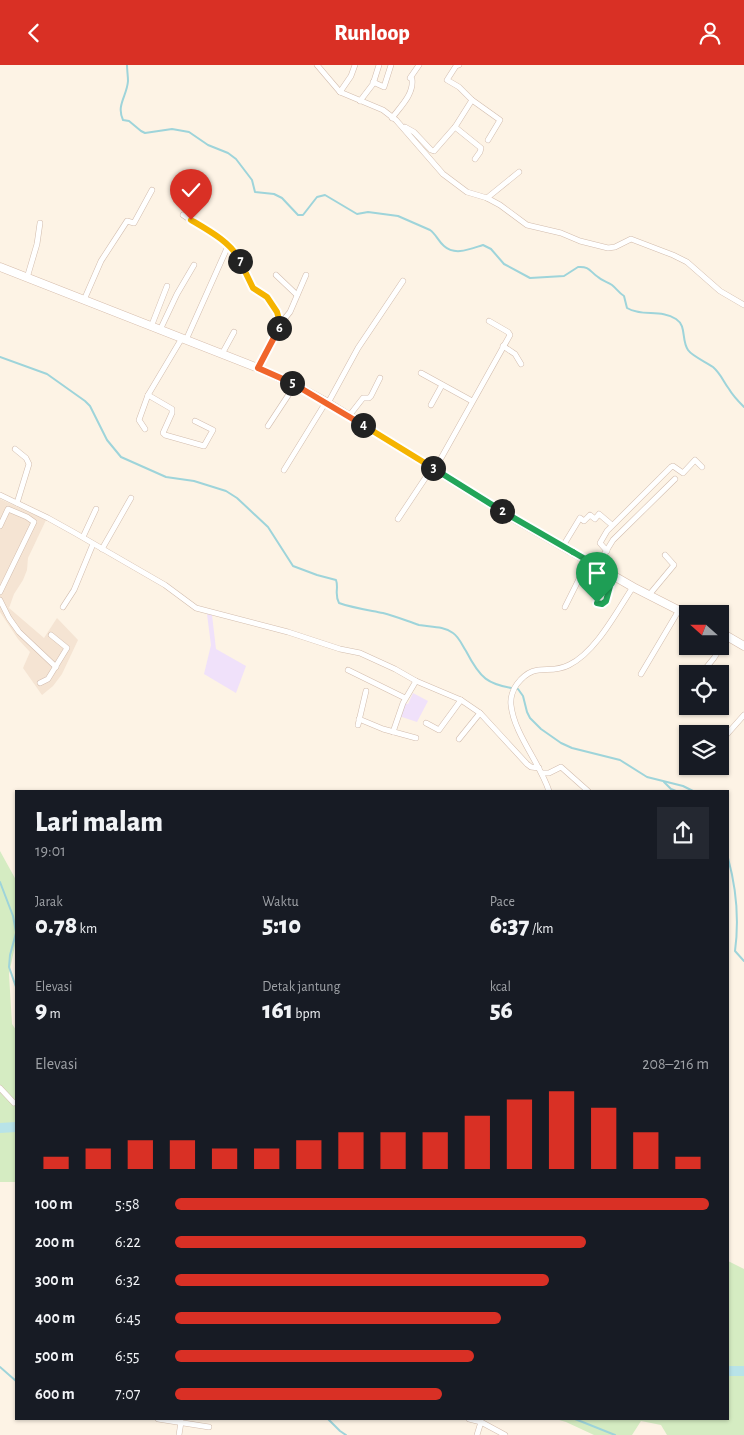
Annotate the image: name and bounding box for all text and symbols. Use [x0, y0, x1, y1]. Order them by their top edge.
icon: back [20, 19, 48, 47]
icon: person [696, 19, 724, 47]
text: Runloop [334, 22, 410, 44]
pin [170, 169, 212, 220]
icon: check [177, 176, 205, 204]
pin: 7 [228, 249, 252, 273]
text: 7 [237, 254, 244, 268]
pin: 6 [266, 315, 292, 341]
text: 6 [276, 321, 283, 335]
pin: 5 [280, 371, 304, 395]
text: 5 [289, 376, 296, 390]
pin: 4 [350, 413, 376, 437]
text: 4 [360, 418, 367, 432]
pin: 3 [420, 455, 446, 481]
text: 3 [430, 461, 437, 475]
pin: 2 [490, 499, 514, 523]
text: 2 [499, 504, 506, 518]
pin [576, 552, 618, 603]
icon: arrive [583, 559, 611, 587]
north arrow [679, 605, 729, 655]
map controls [679, 605, 729, 775]
button: locate [679, 665, 729, 715]
button: layers [679, 725, 729, 775]
button: share [657, 807, 709, 859]
text: Lari malam [35, 809, 163, 837]
text: 19:01 [35, 843, 66, 859]
text: Jarak [35, 895, 63, 909]
text: Waktu [262, 895, 299, 909]
text: Pace [490, 895, 515, 909]
text: 0.78 [35, 913, 77, 938]
text: 5:10 [262, 913, 301, 938]
text: 6:37 [490, 913, 530, 938]
text: km [77, 922, 97, 936]
text: /km [530, 922, 554, 936]
text: Elevasi [35, 980, 72, 994]
text: Detak jantung [262, 980, 340, 994]
text: kcal [490, 980, 511, 994]
text: 9 [35, 998, 47, 1023]
text: 161 [262, 998, 293, 1023]
text: 56 [490, 998, 513, 1023]
text: m [47, 1007, 61, 1021]
text: bpm [293, 1007, 321, 1021]
text: Elevasi [35, 1056, 78, 1072]
text: 208–216 m [642, 1056, 709, 1072]
text: 100 m [35, 1196, 73, 1212]
text: 5:58 [115, 1196, 140, 1212]
text: 200 m [35, 1234, 75, 1250]
text: 6:22 [115, 1234, 141, 1250]
text: 300 m [35, 1272, 74, 1288]
text: 6:32 [115, 1272, 140, 1288]
text: 400 m [35, 1310, 75, 1326]
text: 6:45 [115, 1310, 141, 1326]
text: 500 m [35, 1348, 74, 1364]
text: 6:55 [115, 1348, 140, 1364]
text: 600 m [35, 1386, 75, 1402]
text: 7:07 [115, 1386, 140, 1402]

